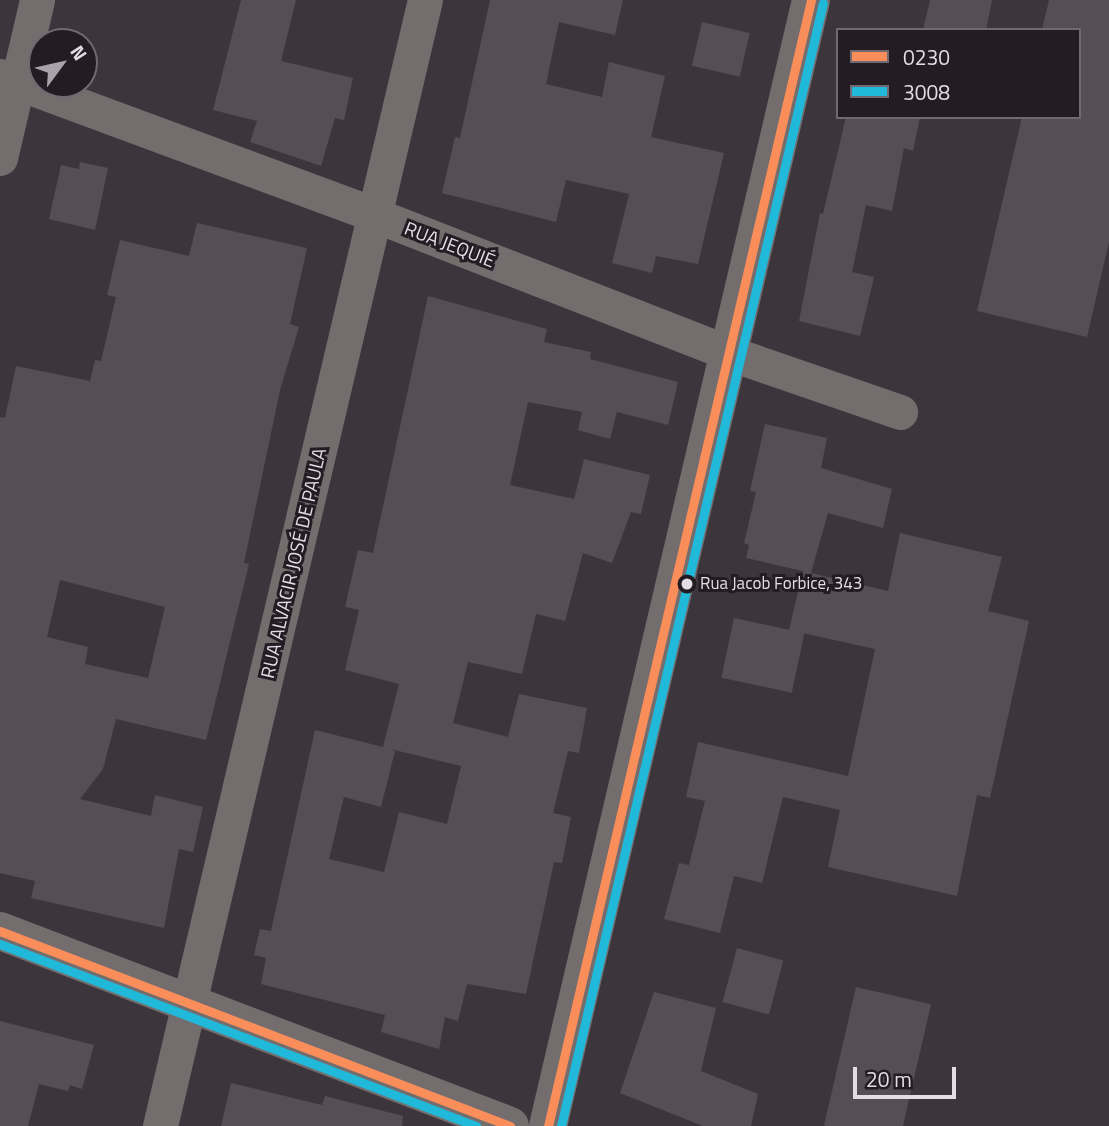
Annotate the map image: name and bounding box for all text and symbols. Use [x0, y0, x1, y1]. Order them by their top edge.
north arrow [28, 28, 98, 98]
legend [836, 28, 1081, 119]
text: N [64, 39, 95, 66]
text: 0230 [903, 41, 950, 73]
text: 3008 [903, 76, 950, 108]
street label: RUA JEQUIÉ [402, 216, 498, 272]
street label: RUA ALVACIR JOSÉ DE PAULA [255, 446, 331, 680]
place label: Rua Jacob Forbice, 343 [700, 574, 862, 594]
marker: Rua Jacob Forbice, 343 [680, 577, 694, 591]
scale bar [857, 1052, 960, 1096]
text: 20 m [866, 1063, 912, 1095]

